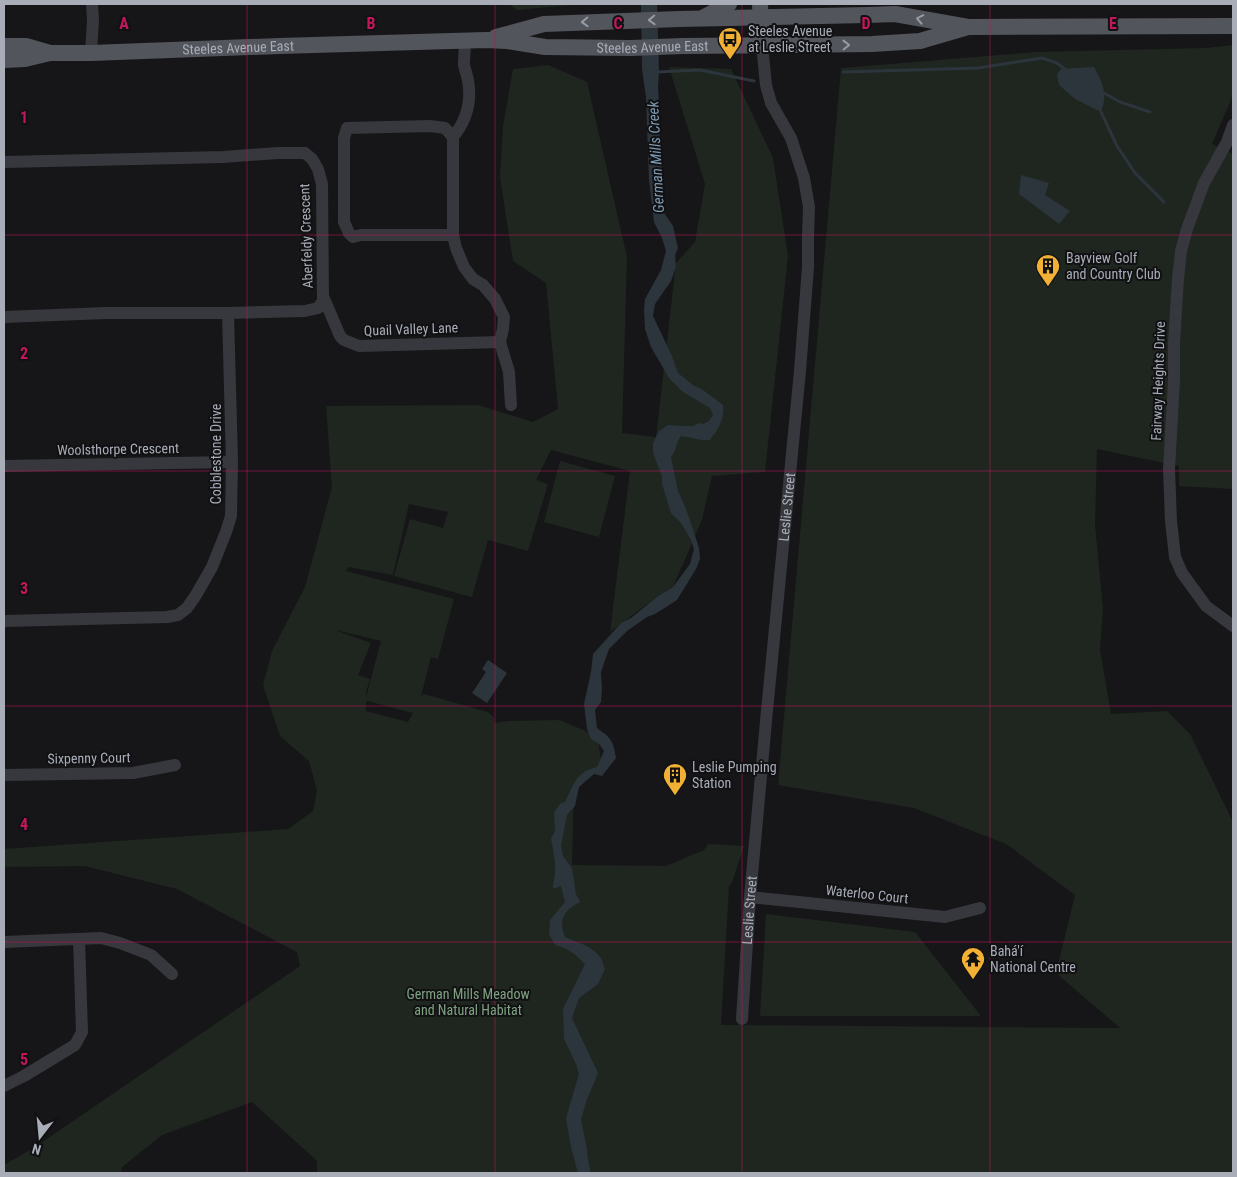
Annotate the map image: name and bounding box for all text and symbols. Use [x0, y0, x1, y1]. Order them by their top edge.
text: A [119, 14, 129, 33]
text: B [367, 14, 376, 33]
text: C [613, 14, 623, 33]
text: D [861, 14, 871, 33]
one-way arrow [916, 14, 924, 24]
text: E [1109, 14, 1117, 33]
one-way arrow [648, 15, 656, 26]
one-way arrow [580, 17, 588, 28]
place label: Steeles Avenue at Leslie Street [748, 23, 833, 55]
bus stop icon: Steeles Avenue at Leslie Street [717, 26, 743, 60]
street label: Steeles Avenue East [182, 38, 294, 58]
street label: Steeles Avenue East [597, 38, 708, 56]
one-way arrow [842, 40, 850, 50]
water label: German Mills Creek [644, 100, 668, 213]
text: 1 [20, 108, 28, 127]
street label: Aberfeldy Crescent [296, 183, 316, 289]
place label: Bayview Golf and Country Club [1066, 250, 1161, 282]
building icon: Bayview Golf and Country Club [1035, 253, 1061, 287]
street label: Quail Valley Lane [364, 319, 459, 339]
street label: Fairway Heights Drive [1148, 321, 1168, 441]
text: 2 [20, 344, 28, 363]
street label: Cobblestone Drive [208, 403, 224, 504]
street label: Woolsthorpe Crescent [57, 440, 179, 458]
street label: Leslie Street [776, 472, 798, 542]
text: 3 [20, 579, 28, 598]
street label: Sixpenny Court [47, 749, 131, 767]
place label: Leslie Pumping Station [692, 759, 777, 791]
building icon: Leslie Pumping Station [662, 762, 688, 796]
text: 4 [20, 815, 28, 834]
street label: Leslie Street [739, 875, 760, 945]
street label: Waterloo Court [825, 882, 909, 906]
place label: Bahá'í National Centre [990, 943, 1076, 975]
temple icon: Bahá'í National Centre [960, 946, 986, 980]
park label: German Mills Meadow and Natural Habitat [406, 986, 530, 1018]
text: 5 [20, 1050, 28, 1069]
north arrow [15, 1112, 65, 1162]
text: N [30, 1141, 43, 1158]

